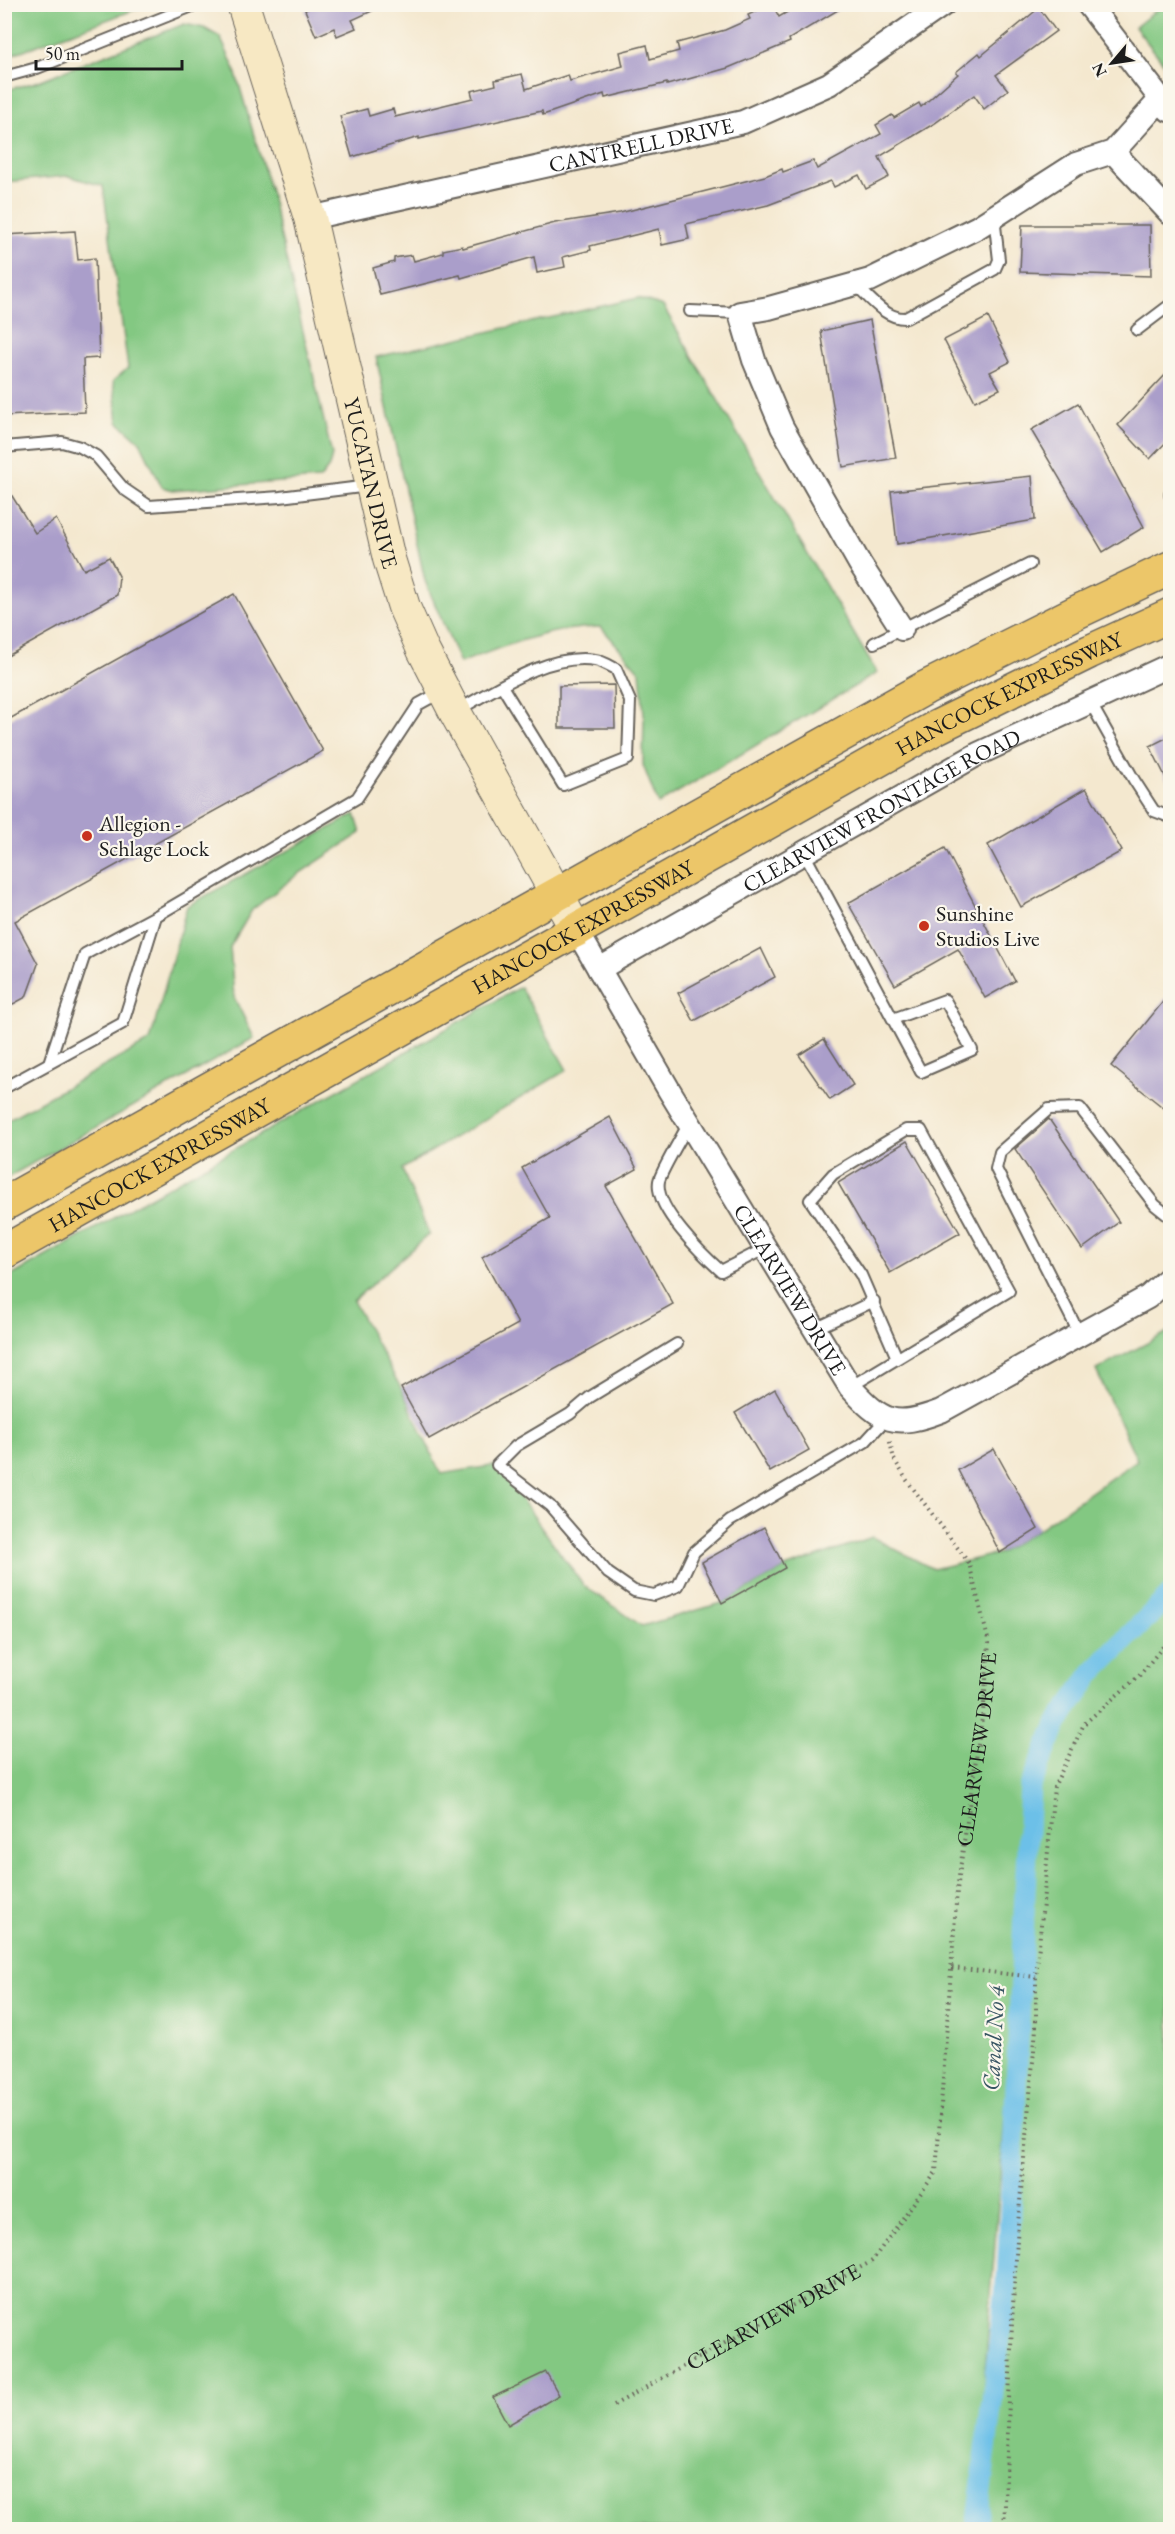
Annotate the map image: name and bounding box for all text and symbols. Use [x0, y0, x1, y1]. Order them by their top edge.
scale bar [36, 33, 182, 71]
north arrow [1082, 33, 1142, 93]
text: 50 m [45, 42, 80, 65]
text: N [1087, 59, 1112, 81]
street label: CANTRELL DRIVE [546, 110, 736, 179]
street label: YUCATAN DRIVE [337, 394, 406, 572]
street label: HANCOCK EXPRESSWAY [890, 624, 1128, 762]
street label: CLEARVIEW FRONTAGE ROAD [737, 722, 1025, 899]
place label: Allegion - Schlage Lock [98, 809, 210, 863]
marker: Allegion - Schlage Lock [80, 829, 94, 843]
street label: HANCOCK EXPRESSWAY [467, 852, 700, 1000]
place label: Sunshine Studios Live [936, 899, 1040, 953]
marker: Sunshine Studios Live [917, 919, 931, 933]
street label: HANCOCK EXPRESSWAY [43, 1090, 276, 1239]
street label: CLEARVIEW DRIVE [727, 1198, 854, 1380]
street label: CLEARVIEW DRIVE [949, 1651, 1003, 1848]
water label: Canal No 4 [975, 1984, 1011, 2092]
street label: CLEARVIEW DRIVE [680, 2256, 865, 2377]

